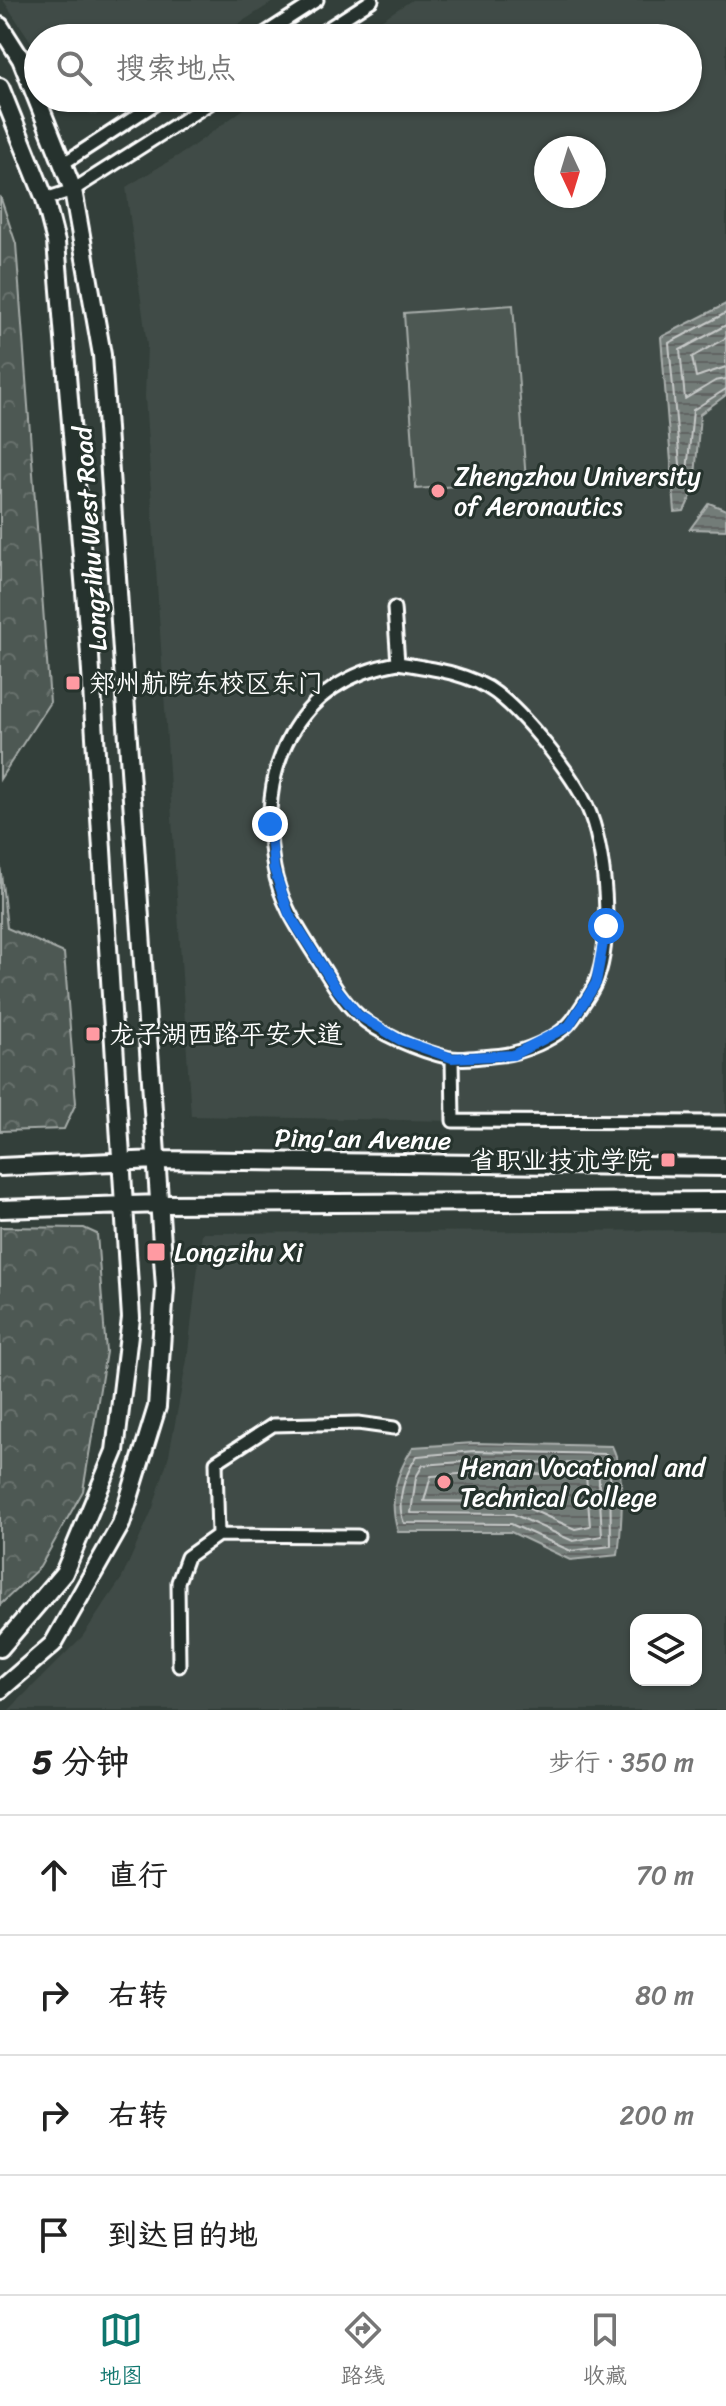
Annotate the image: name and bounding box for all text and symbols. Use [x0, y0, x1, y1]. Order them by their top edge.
search box [24, 24, 702, 112]
text: 搜索地点 [116, 41, 236, 95]
icon: search [52, 46, 96, 90]
north arrow [534, 136, 606, 208]
street label: Longzihu West Road [59, 423, 121, 653]
place label: Zhengzhou University of Aeronautics [454, 453, 701, 529]
marker: Zhengzhou University of Aeronautics [429, 482, 447, 500]
place label: 郑州航院东校区东门 [89, 660, 323, 706]
marker: 郑州航院东校区东门 [64, 674, 82, 692]
route end [252, 806, 288, 842]
route start [588, 908, 624, 944]
place label: 龙子湖西路平安大道 [109, 1011, 343, 1057]
marker: 龙子湖西路平安大道 [84, 1025, 102, 1043]
street label: Ping'an Avenue [274, 1114, 452, 1164]
place label: 省职业技术学院 [470, 1137, 652, 1183]
marker: 省职业技术学院 [659, 1151, 677, 1169]
place label: Longzihu Xi [174, 1229, 304, 1275]
marker: Longzihu Xi [145, 1241, 167, 1263]
place label: Henan Vocational and Technical College [460, 1444, 707, 1520]
marker: Henan Vocational and Technical College [435, 1473, 453, 1491]
map controls [630, 1614, 702, 1686]
button: layers [630, 1614, 702, 1686]
text: 5 分钟 [32, 1732, 130, 1792]
text: 步行 · 350 m [548, 1739, 694, 1785]
text: 直行 [108, 1848, 168, 1902]
text: 70 m [636, 1852, 694, 1898]
icon: ahead [32, 1853, 76, 1897]
text: 右转 [108, 1968, 168, 2022]
text: 80 m [635, 1972, 694, 2018]
icon: right [32, 1973, 76, 2017]
text: 右转 [108, 2088, 168, 2142]
text: 200 m [619, 2092, 694, 2138]
icon: right [32, 2093, 76, 2137]
text: 到达目的地 [108, 2208, 258, 2262]
icon: arrive [32, 2213, 76, 2257]
tab: 地图 [99, 2308, 143, 2395]
tab: 路线 [341, 2308, 385, 2395]
tab: 收藏 [583, 2308, 627, 2395]

